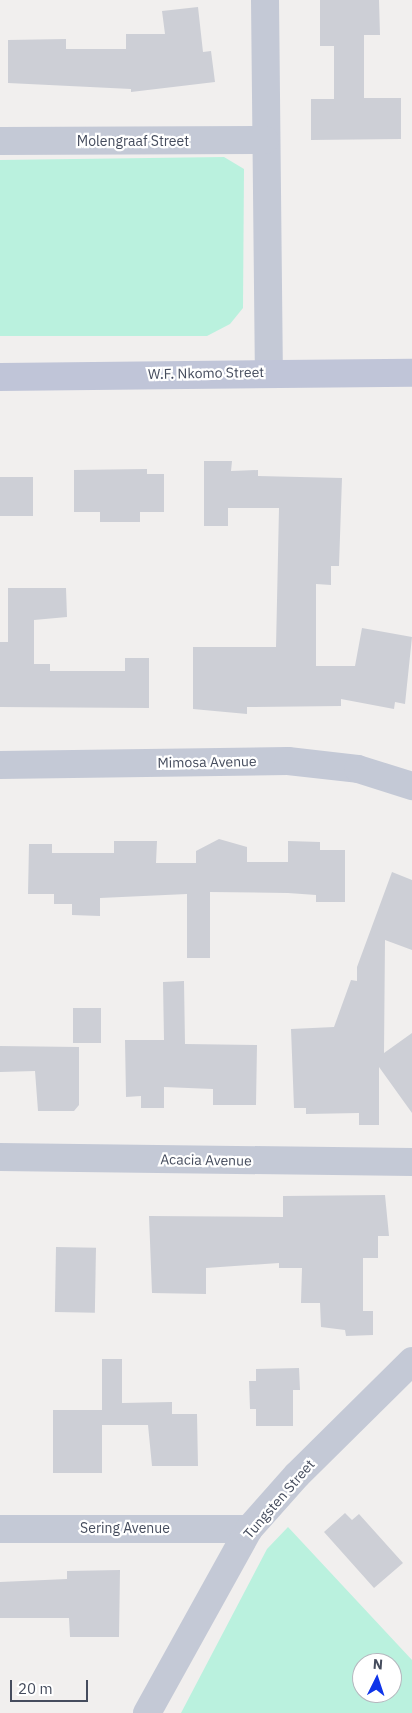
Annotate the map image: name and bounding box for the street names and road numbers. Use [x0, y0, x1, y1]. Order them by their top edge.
street label: Molengraaf Street [77, 133, 189, 149]
street label: W.F. Nkomo Street [148, 364, 264, 382]
street label: Mimosa Avenue [157, 753, 257, 771]
street label: Acacia Avenue [160, 1151, 252, 1169]
street label: Tungsten Street [240, 1456, 318, 1542]
street label: Sering Avenue [80, 1520, 170, 1536]

